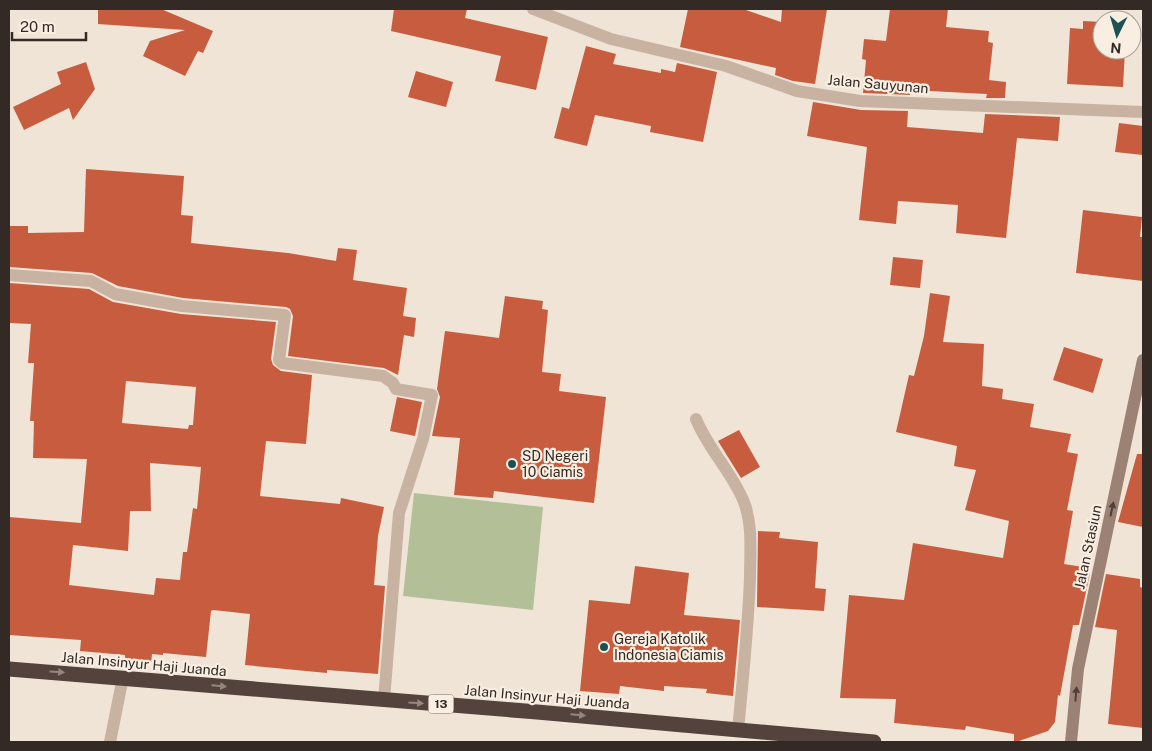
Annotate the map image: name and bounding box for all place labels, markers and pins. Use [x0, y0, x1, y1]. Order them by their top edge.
place label: SD Negeri 10 Ciamis [522, 448, 588, 480]
marker: SD Negeri 10 Ciamis [506, 458, 518, 470]
place label: Gereja Katolik Indonesia Ciamis [614, 631, 723, 663]
marker: Gereja Katolik Indonesia Ciamis [598, 641, 610, 653]

